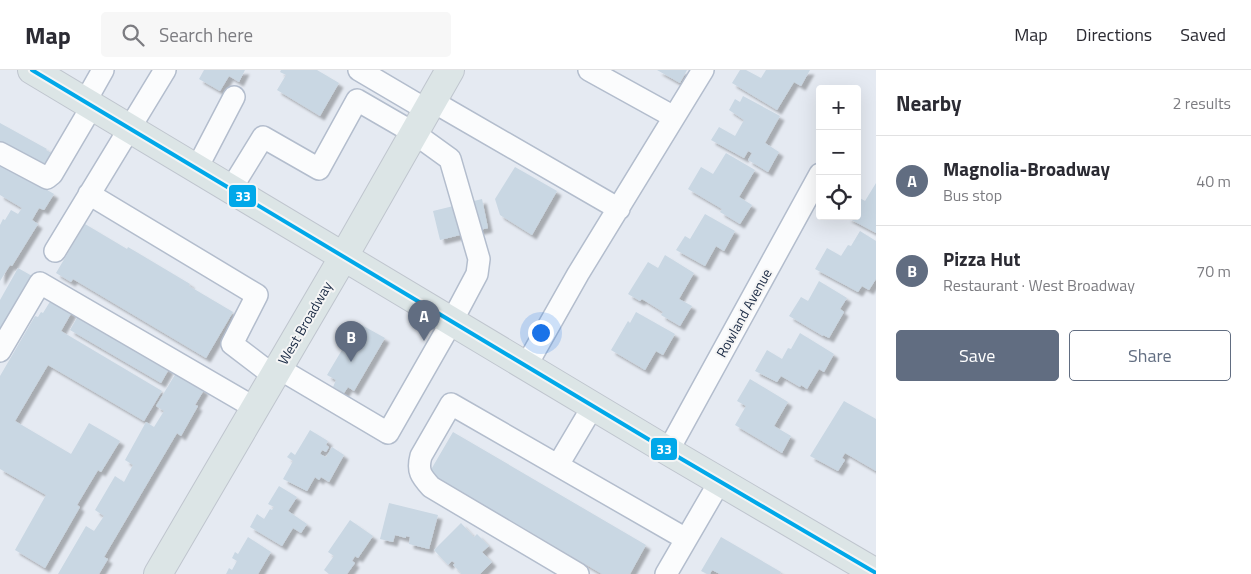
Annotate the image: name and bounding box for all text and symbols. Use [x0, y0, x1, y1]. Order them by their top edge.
search box [101, 12, 451, 57]
text: Map [25, 17, 71, 53]
text: Search here [159, 20, 253, 49]
icon: search [119, 21, 147, 49]
text: Map [1014, 21, 1048, 48]
text: Directions [1076, 21, 1152, 48]
text: Saved [1180, 21, 1226, 48]
map controls [816, 85, 861, 220]
button: + [816, 85, 861, 130]
text: Nearby [896, 87, 961, 119]
text: 2 results [1172, 91, 1231, 115]
button: − [816, 130, 861, 175]
text: Magnolia-Broadway [943, 154, 1110, 183]
text: A [907, 169, 917, 193]
text: 40 m [1196, 169, 1231, 193]
button: locate [816, 175, 861, 220]
text: Bus stop [943, 183, 1002, 207]
line badge: 33 [228, 184, 257, 208]
text: 33 [235, 185, 251, 206]
text: Pizza Hut [943, 244, 1021, 273]
text: B [907, 259, 917, 283]
text: 70 m [1196, 259, 1231, 283]
street label: Rowland Avenue [710, 265, 777, 361]
text: Restaurant · West Broadway [943, 273, 1135, 297]
street label: West Broadway [272, 277, 337, 368]
pin: A [408, 300, 440, 341]
your location [528, 320, 554, 346]
pin: B [335, 321, 367, 362]
button: Save [896, 330, 1059, 381]
button: Share [1069, 330, 1231, 381]
line badge: 33 [650, 437, 678, 461]
text: 33 [656, 438, 672, 459]

